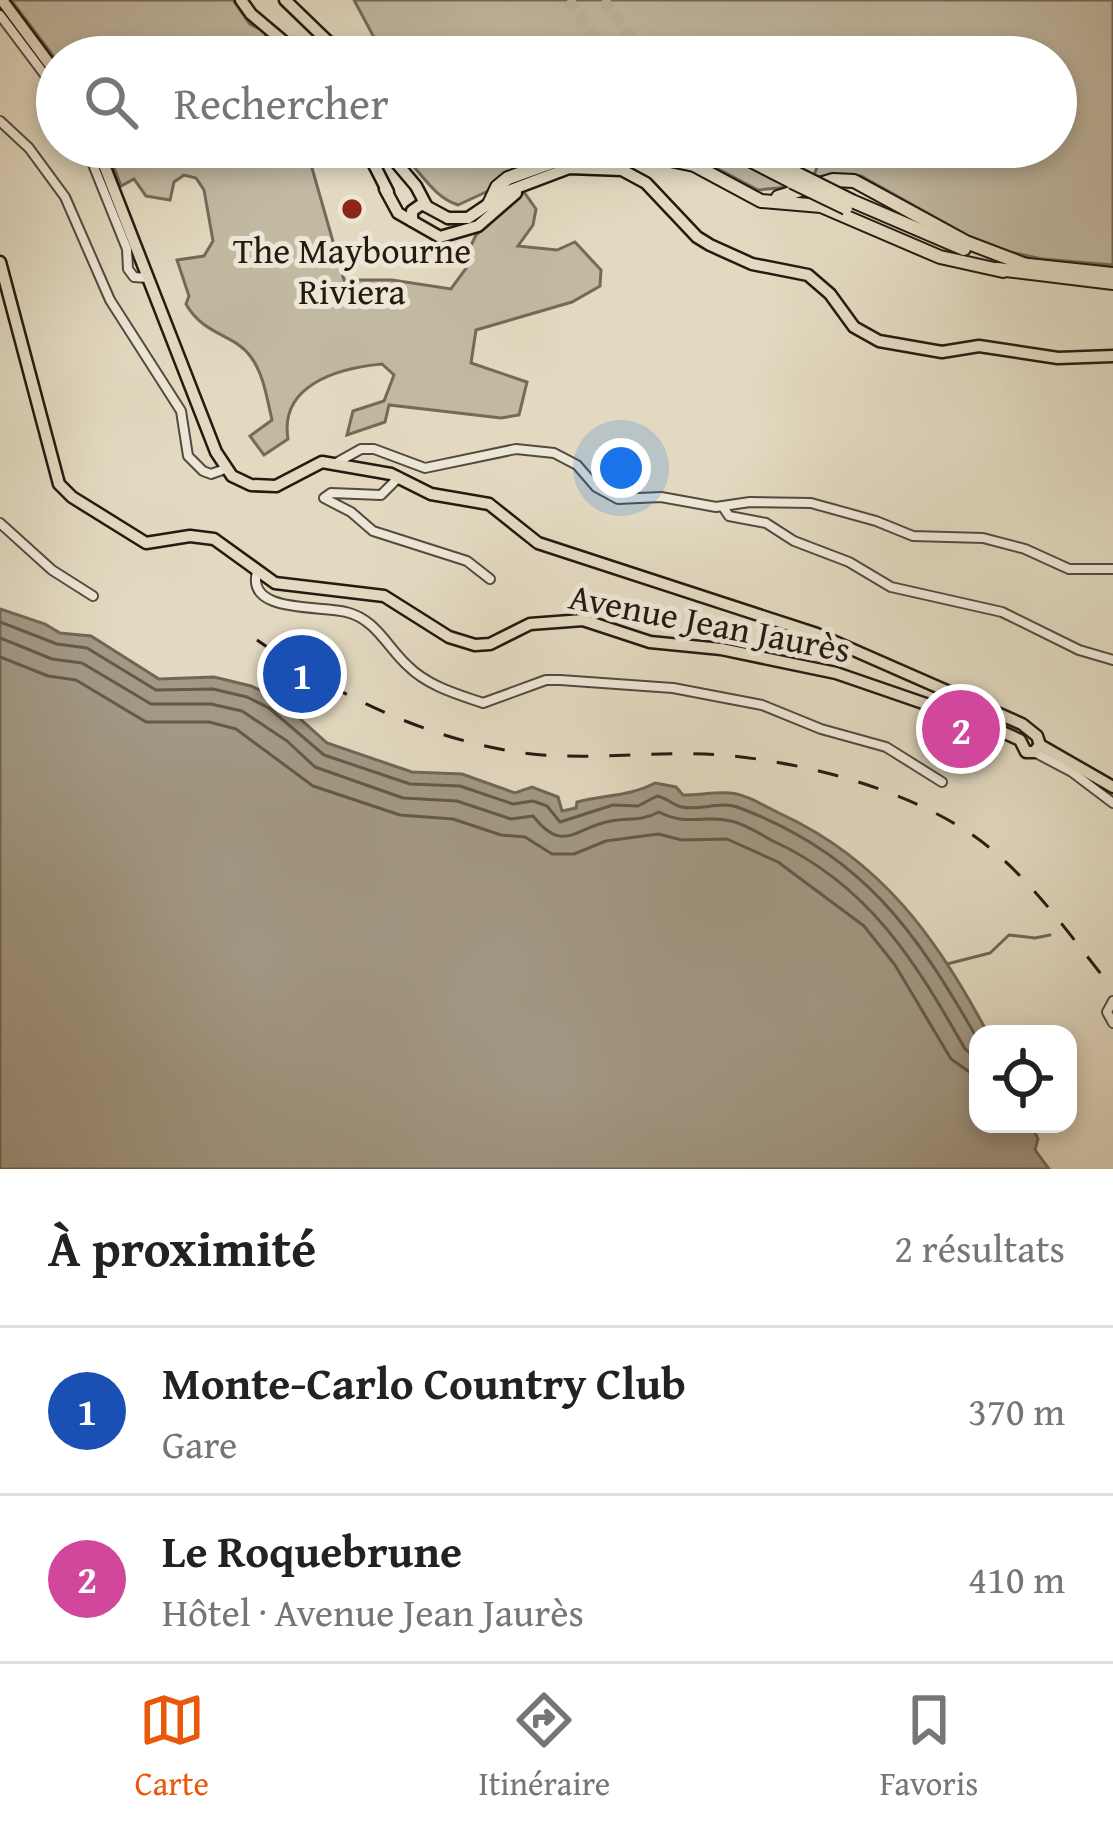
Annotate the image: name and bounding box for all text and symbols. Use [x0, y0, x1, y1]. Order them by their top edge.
search box [36, 36, 1077, 168]
icon: search [78, 69, 144, 135]
text: Rechercher [174, 70, 389, 135]
marker: The Maybourne Riviera [339, 196, 365, 222]
place label: The Maybourne Riviera [233, 223, 471, 317]
your location [591, 438, 651, 498]
street label: Avenue Jean Jaurès [565, 569, 855, 675]
pin: 1 [263, 629, 341, 719]
pin: 2 [922, 684, 1000, 774]
map controls [969, 1025, 1077, 1133]
button: locate [969, 1025, 1077, 1133]
text: À proximité [48, 1210, 316, 1285]
text: 2 résultats [894, 1219, 1065, 1276]
text: Monte-Carlo Country Club [162, 1350, 686, 1415]
text: 1 [77, 1382, 97, 1439]
text: 370 m [968, 1382, 1065, 1439]
text: Gare [162, 1415, 237, 1472]
text: Le Roquebrune [162, 1518, 462, 1583]
text: 2 [77, 1550, 97, 1607]
text: 410 m [968, 1550, 1065, 1607]
text: Hôtel · Avenue Jean Jaurès [162, 1583, 584, 1640]
tab: Carte [135, 1687, 209, 1807]
tab: Itinéraire [478, 1687, 610, 1807]
tab: Favoris [880, 1687, 978, 1807]

